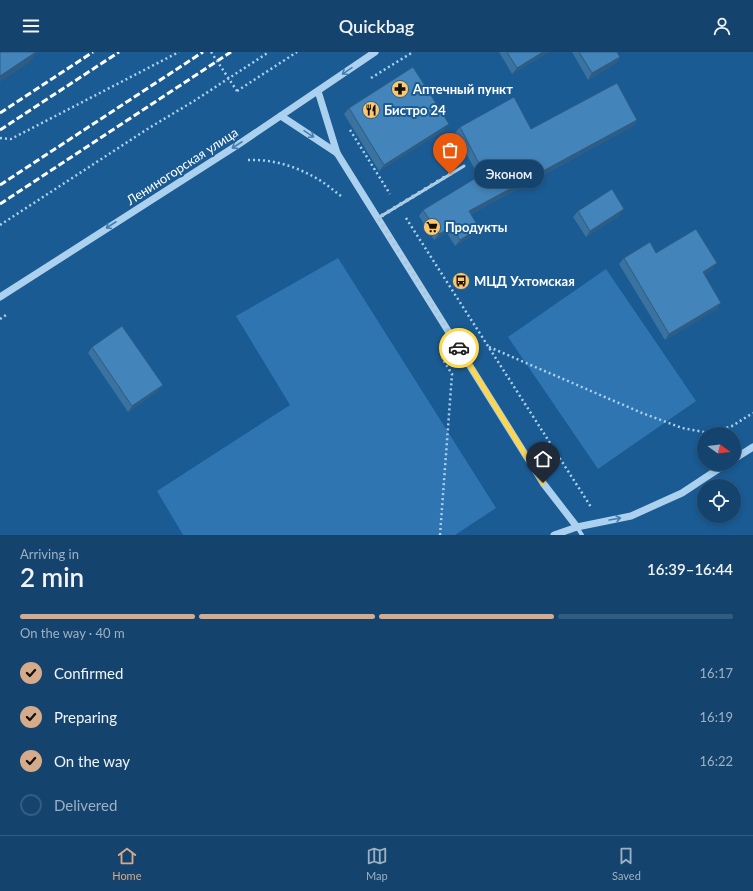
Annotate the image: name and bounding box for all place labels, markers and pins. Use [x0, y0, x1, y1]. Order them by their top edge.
pharmacy icon: Аптечный пункт [390, 79, 410, 99]
place label: Аптечный пункт [412, 81, 513, 97]
restaurant icon: Бистро 24 [361, 100, 381, 120]
place label: Бистро 24 [384, 102, 446, 118]
pin [433, 133, 467, 174]
callout: Эконом [474, 160, 544, 188]
supermarket icon: Продукты [422, 217, 442, 237]
place label: Продукты [445, 219, 507, 235]
bus stop icon: МЦД Ухтомская [451, 271, 471, 291]
place label: МЦД Ухтомская [474, 273, 575, 289]
pin [526, 442, 560, 483]

